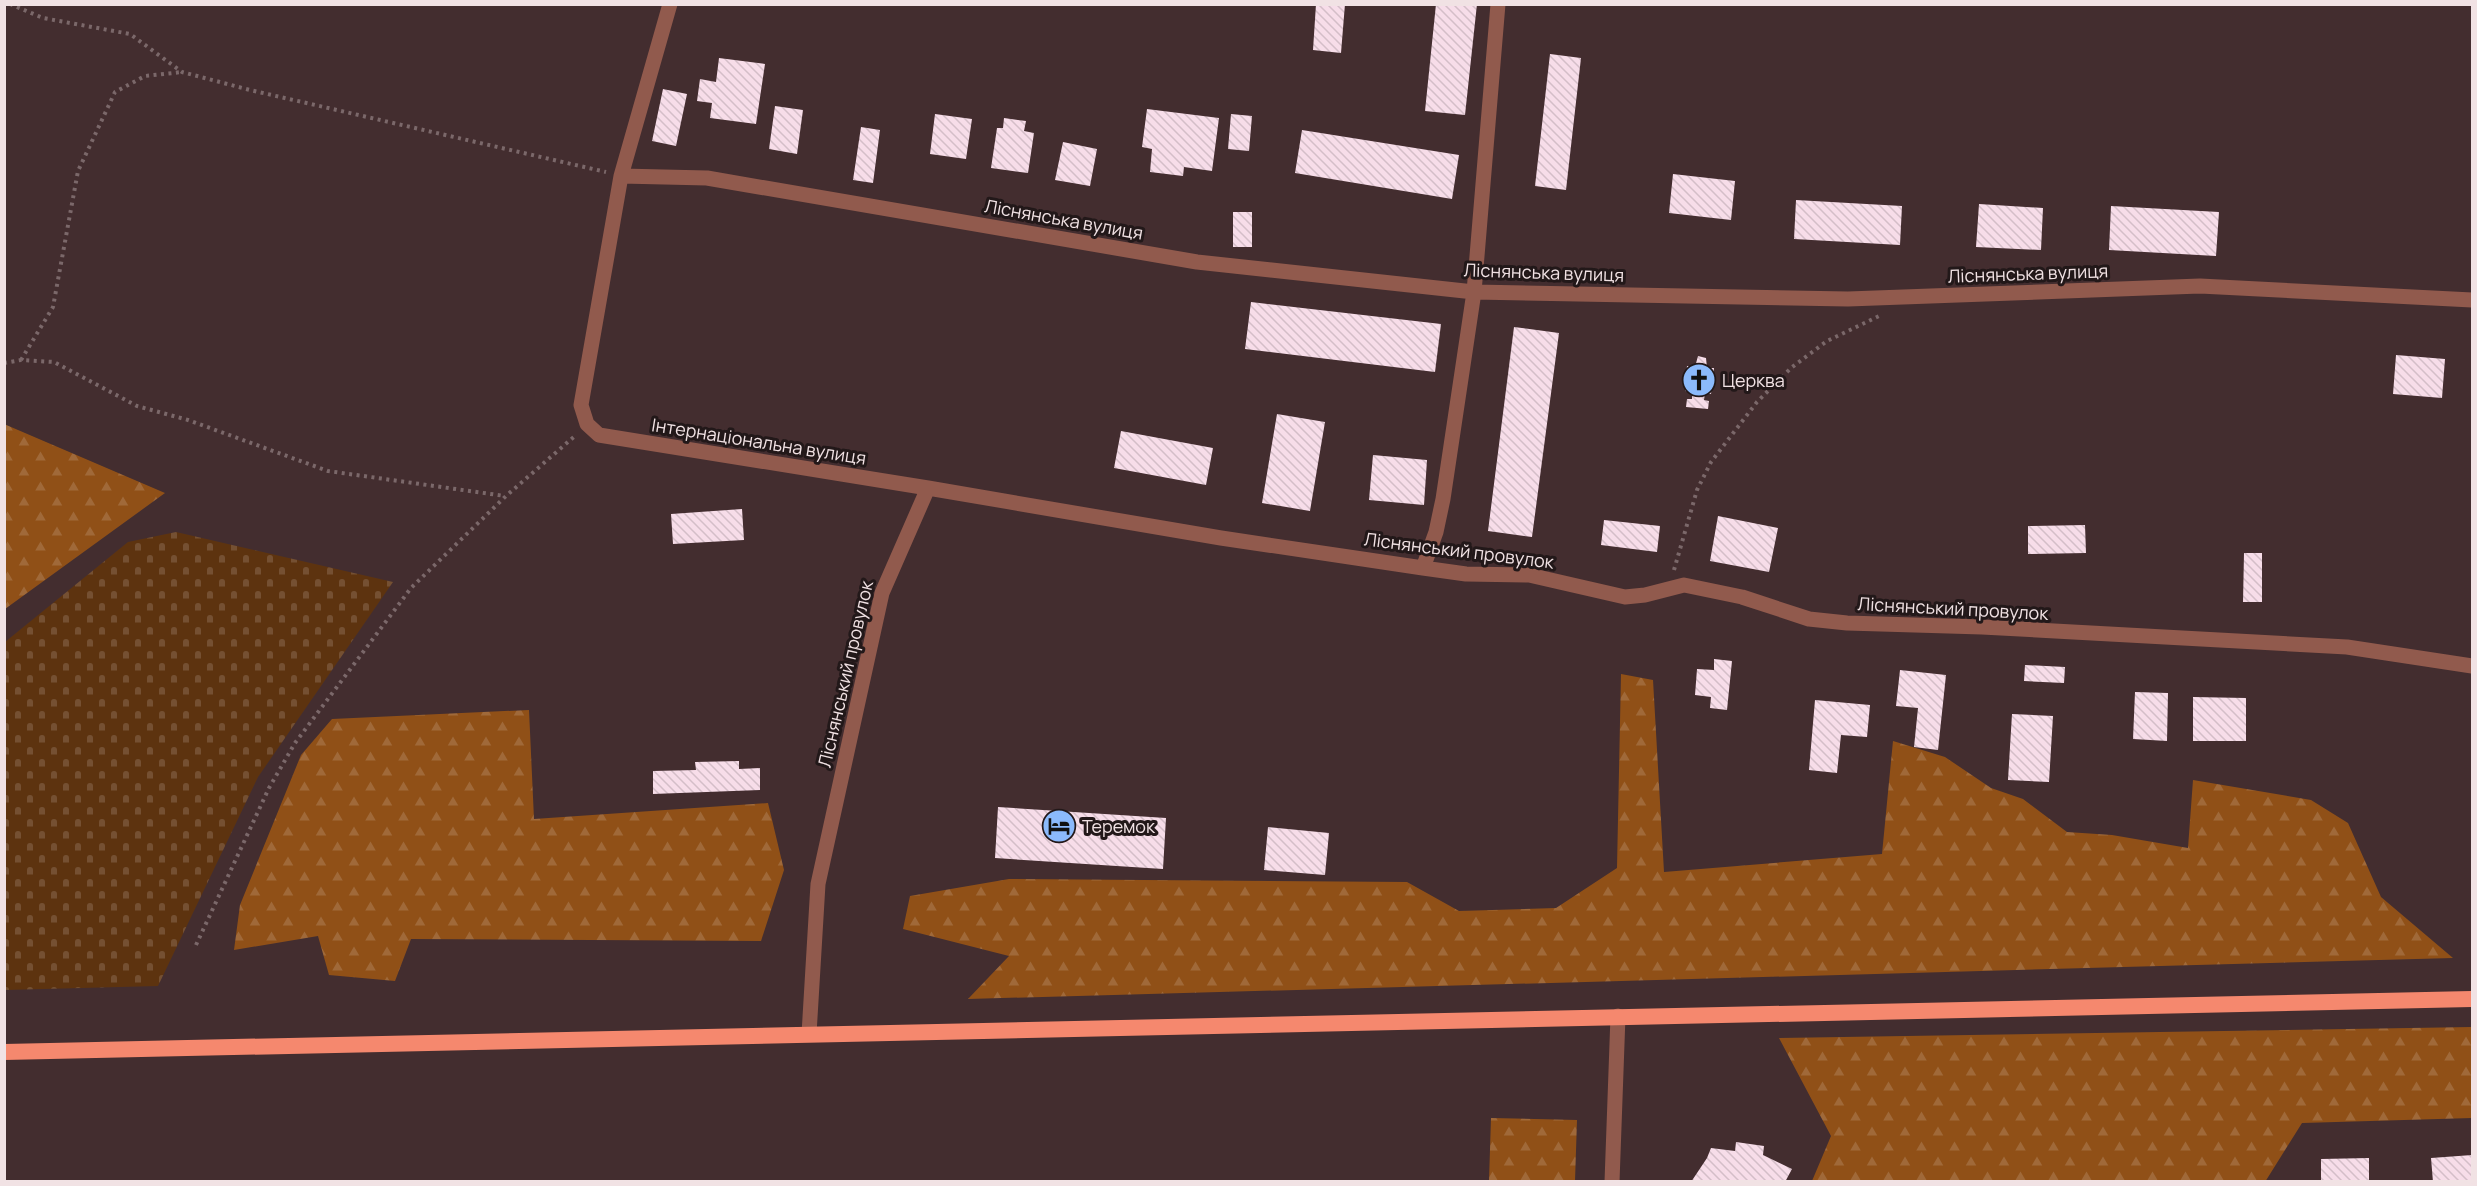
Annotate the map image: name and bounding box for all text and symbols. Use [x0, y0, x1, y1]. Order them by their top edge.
street label: Ліснянська вулиця [983, 193, 1145, 245]
street label: Ліснянська вулиця [1463, 257, 1625, 287]
street label: Ліснянська вулиця [1947, 258, 2109, 288]
church icon: Церква [1681, 362, 1717, 398]
place label: Церква [1722, 368, 1785, 392]
street label: Інтернаціональна вулиця [650, 412, 868, 470]
street label: Ліснянський провулок [1363, 526, 1556, 574]
street label: Ліснянський провулок [812, 577, 878, 770]
street label: Ліснянський провулок [1857, 591, 2050, 625]
hotel icon: Теремок [1041, 808, 1077, 844]
place label: Теремок [1082, 814, 1156, 838]

